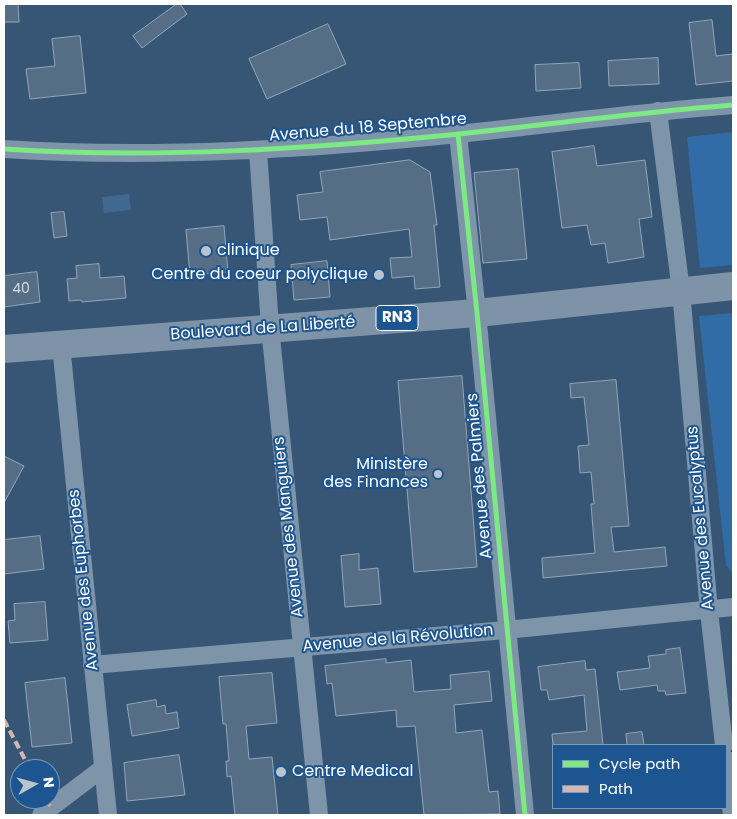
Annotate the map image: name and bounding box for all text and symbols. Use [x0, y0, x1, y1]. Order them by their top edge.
street label: Avenue du 18 Septembre [268, 110, 468, 146]
place label: clinique [217, 241, 280, 261]
marker: clinique [199, 244, 213, 258]
place label: Centre du coeur polyclique [151, 265, 368, 285]
marker: Centre du coeur polyclique [372, 268, 386, 282]
house number: 40 [12, 281, 30, 297]
road number: RN3 [376, 306, 418, 330]
street label: Boulevard de La Liberté [170, 313, 356, 345]
street label: Avenue des Palmiers [463, 392, 497, 560]
street label: Avenue des Eucalyptus [683, 425, 719, 611]
street label: Avenue des Manguiers [270, 436, 308, 618]
place label: Ministère des Finances [323, 455, 428, 493]
marker: Ministère des Finances [432, 468, 444, 480]
street label: Avenue des Euphorbes [65, 488, 103, 672]
street label: Avenue de la Révolution [302, 621, 494, 657]
legend [552, 744, 727, 809]
text: Cycle path [599, 753, 680, 774]
north arrow [10, 759, 60, 809]
place label: Centre Medical [292, 762, 413, 782]
marker: Centre Medical [274, 765, 288, 779]
text: N [38, 776, 59, 789]
text: Path [599, 778, 633, 799]

